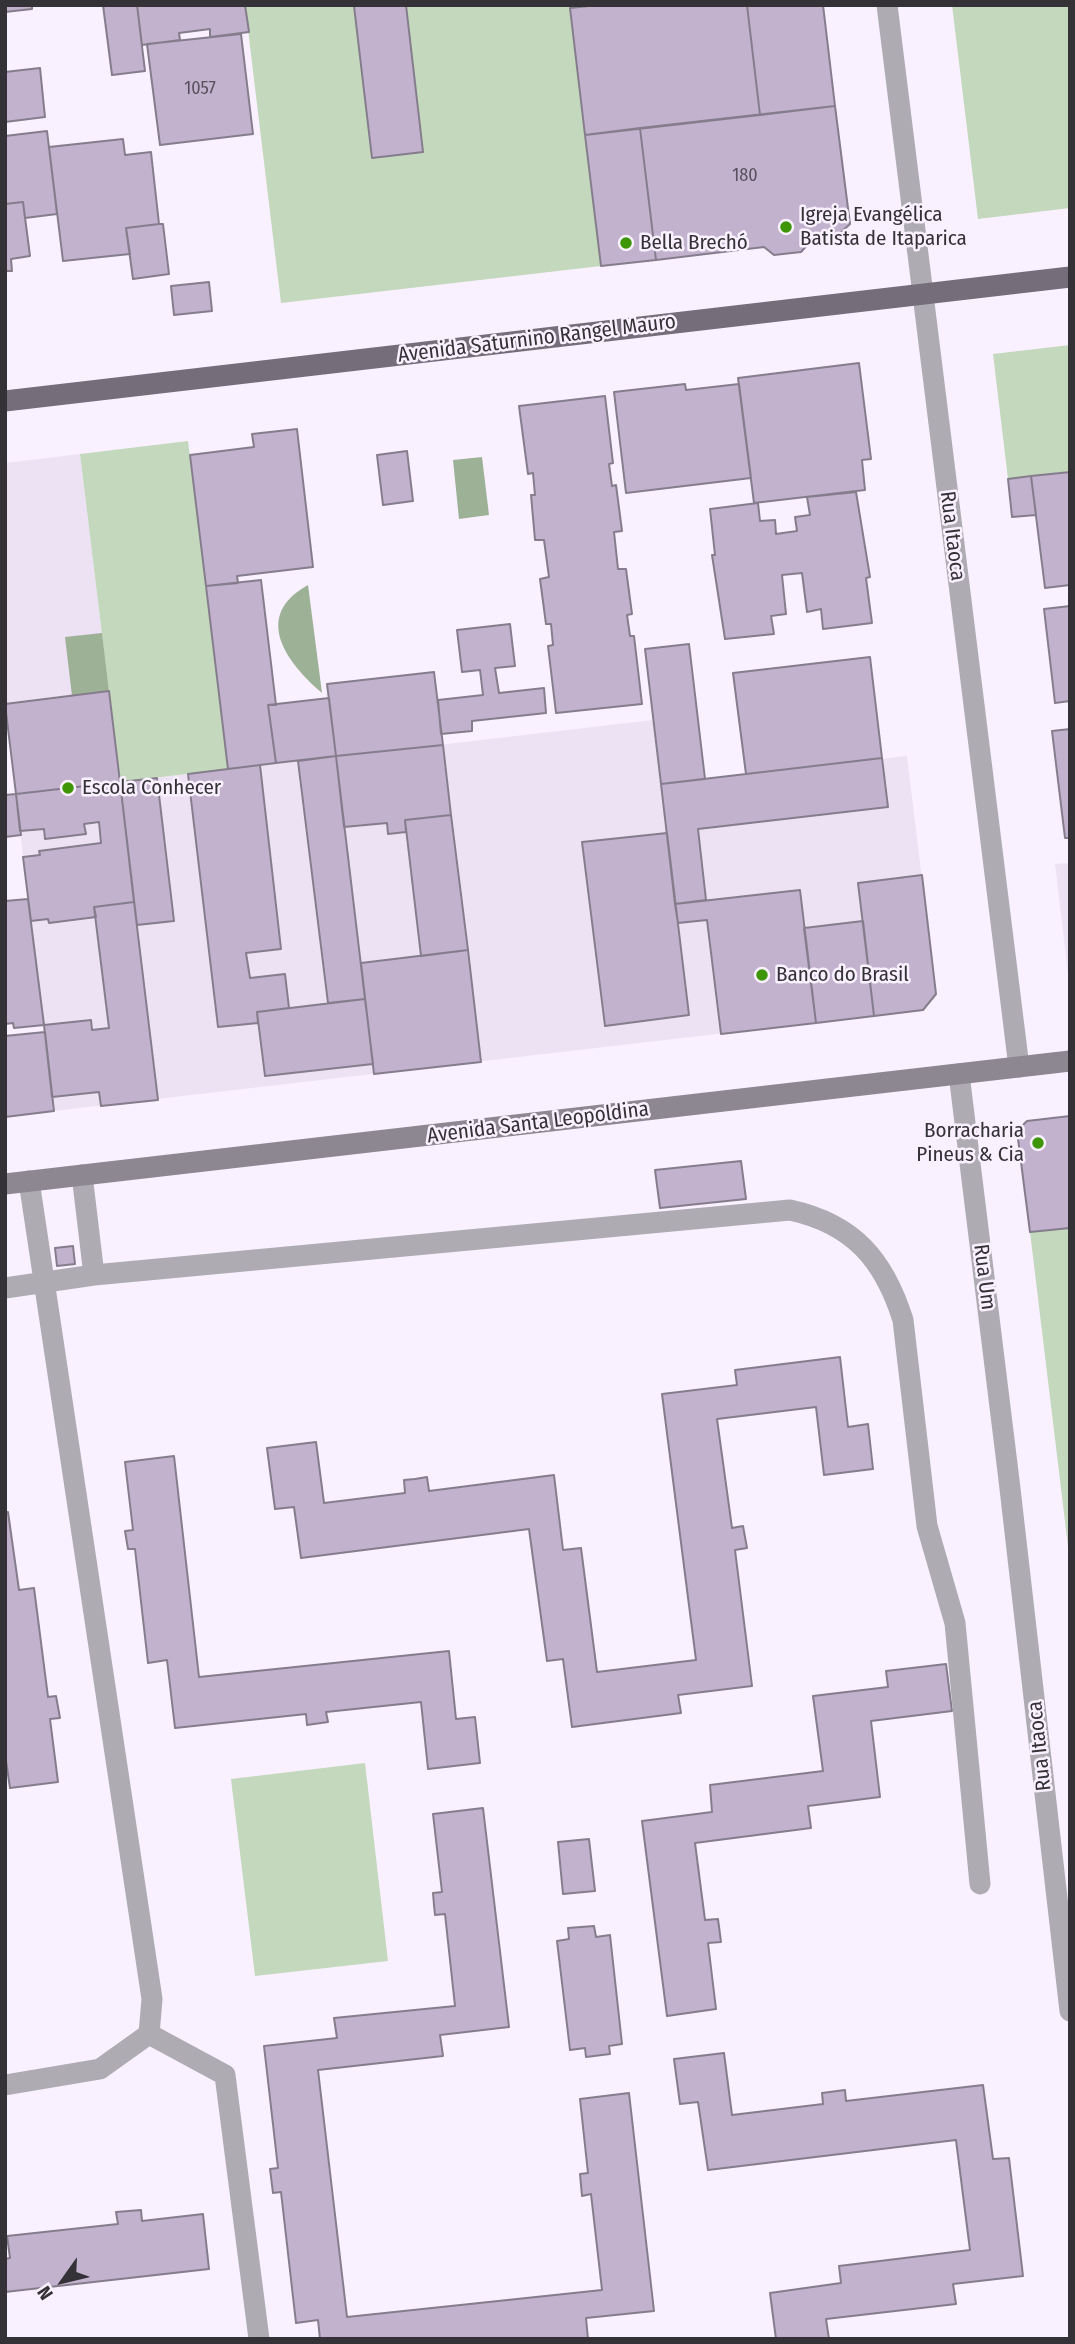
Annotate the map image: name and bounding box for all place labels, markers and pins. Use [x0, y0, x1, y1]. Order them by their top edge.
place label: Igreja Evangélica Batista de Itaparica [800, 202, 967, 252]
marker: Igreja Evangélica Batista de Itaparica [778, 219, 794, 235]
place label: Bella Brechó [640, 230, 748, 256]
marker: Bella Brechó [618, 235, 634, 251]
place label: Escola Conhecer [82, 775, 221, 801]
marker: Escola Conhecer [60, 780, 76, 796]
place label: Banco do Brasil [776, 962, 909, 988]
marker: Banco do Brasil [754, 967, 770, 983]
place label: Borracharia Pineus & Cia [916, 1118, 1024, 1168]
marker: Borracharia Pineus & Cia [1030, 1135, 1046, 1151]

